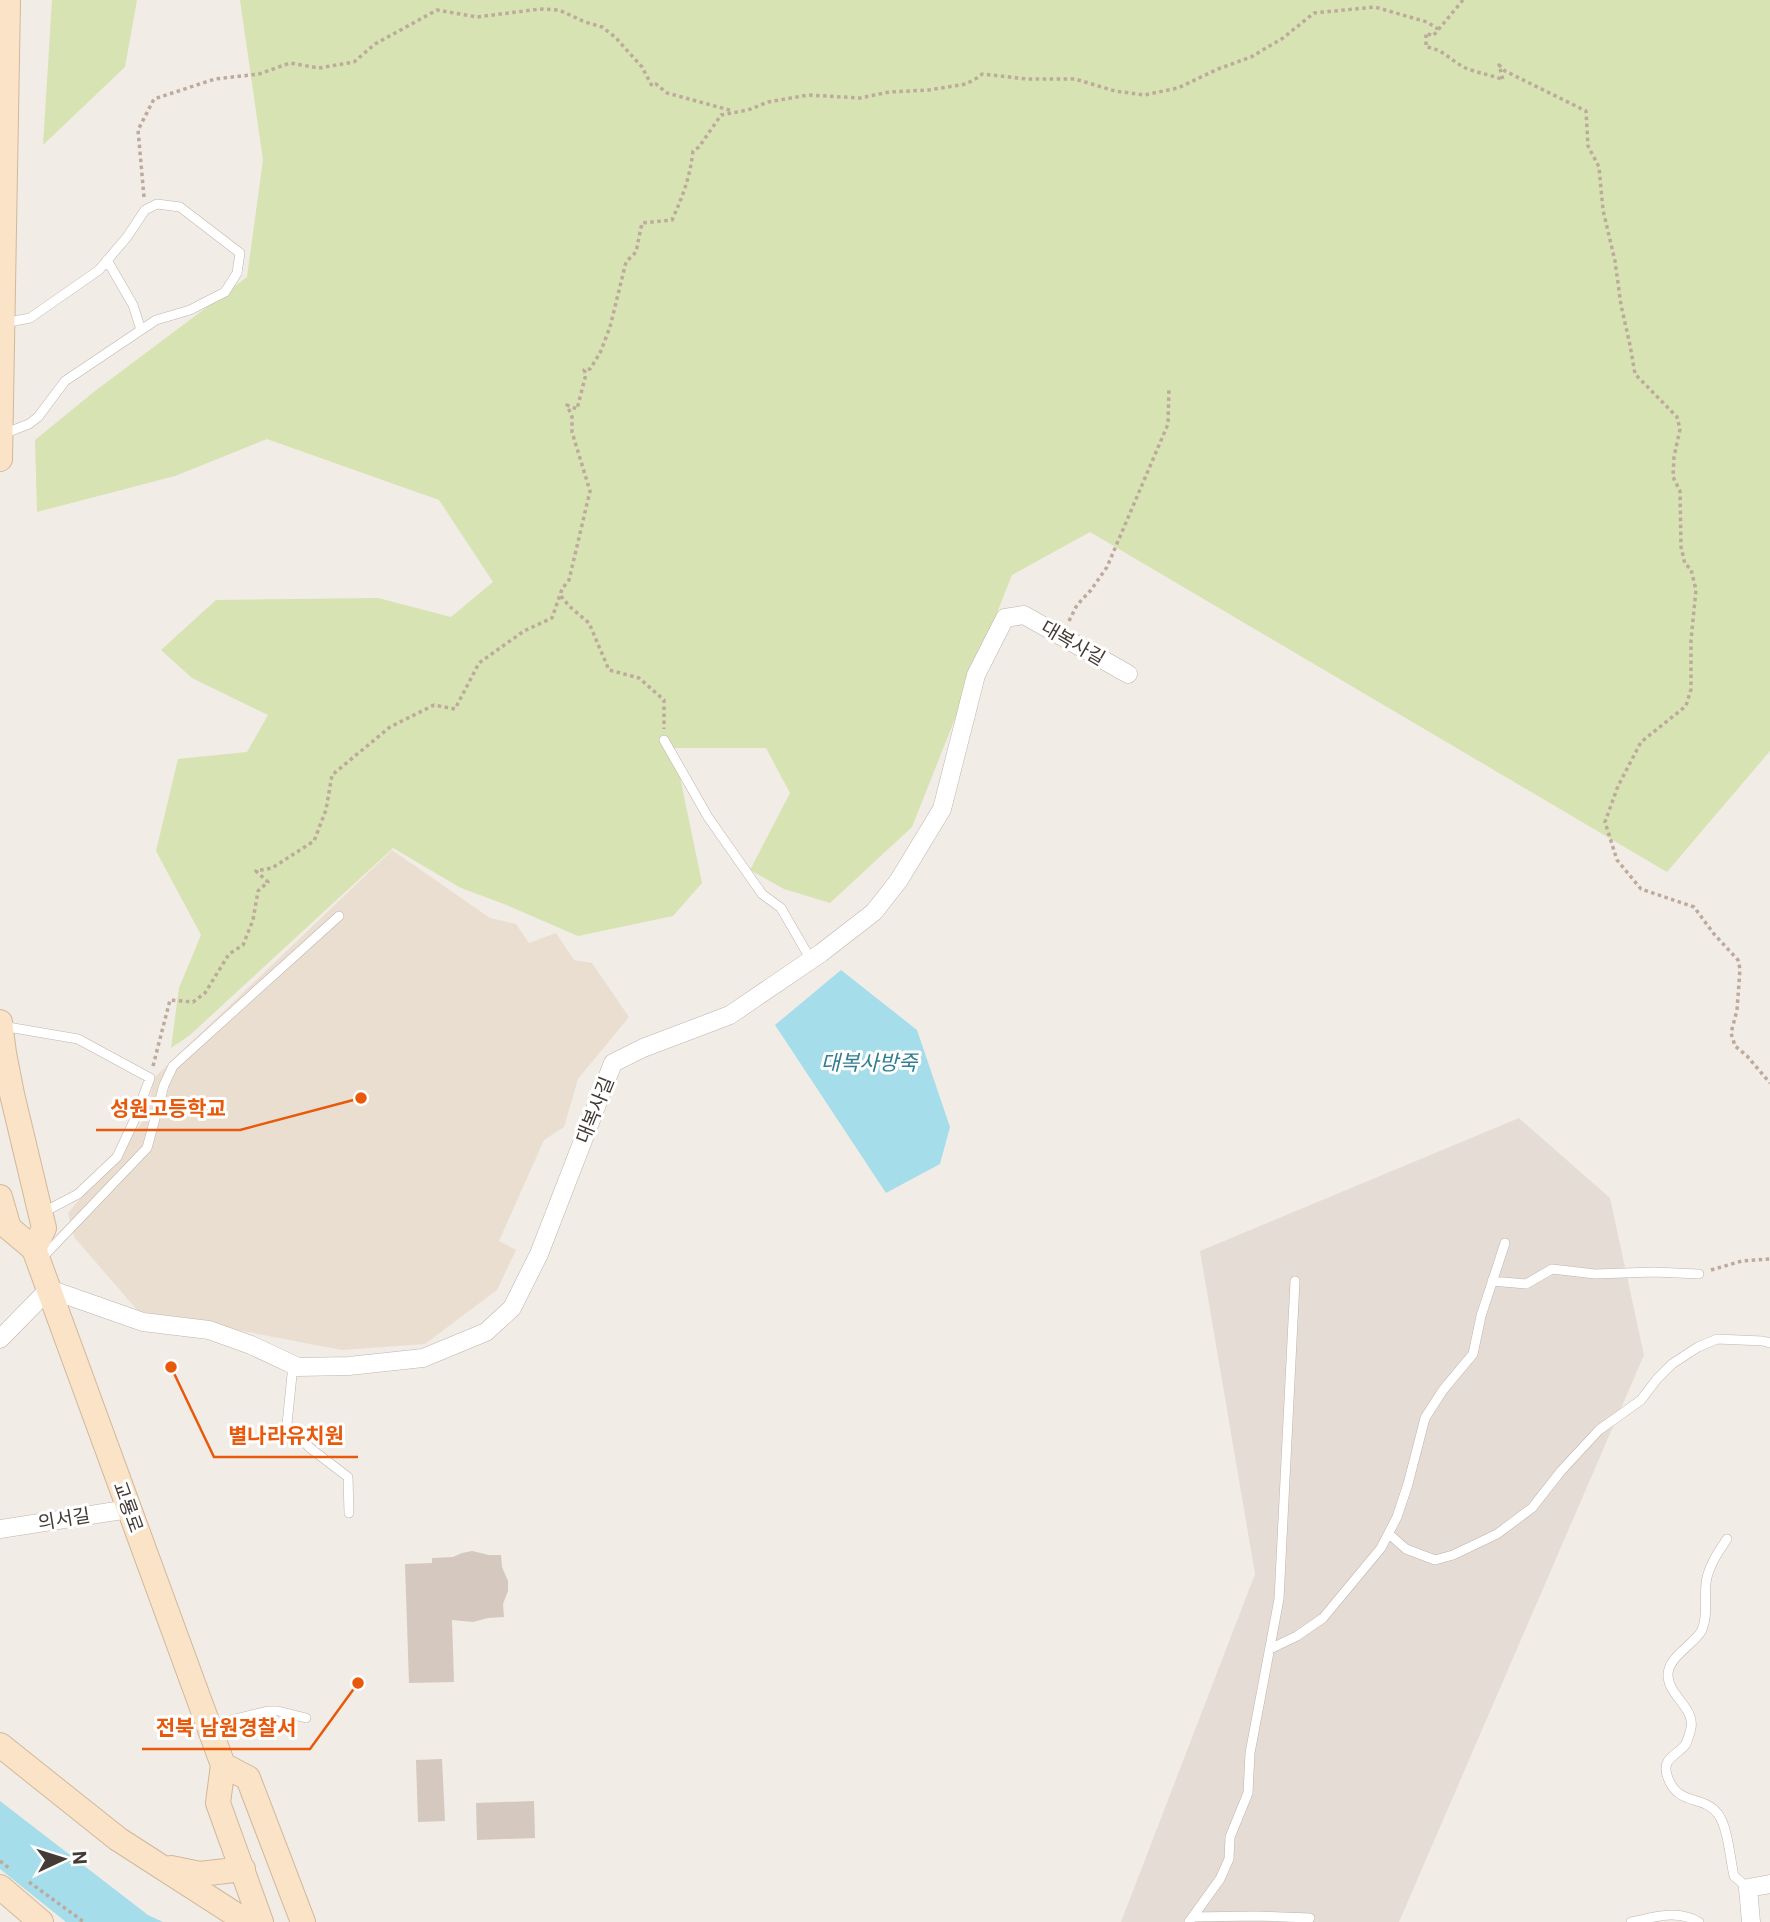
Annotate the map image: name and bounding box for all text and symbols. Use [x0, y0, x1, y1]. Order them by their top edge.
street label: 대복사길 [1037, 616, 1109, 670]
water label: 대복사방죽 [821, 1051, 919, 1075]
street label: 대복사길 [571, 1073, 619, 1147]
callout: 성원고등학교 [96, 1088, 240, 1130]
text: 성원고등학교 [110, 1097, 226, 1121]
callout: 별나라유치원 [214, 1415, 358, 1457]
text: 별나라유치원 [228, 1424, 344, 1448]
street label: 교룡로 [108, 1478, 148, 1536]
street label: 의서길 [36, 1504, 92, 1534]
callout: 전북 남원경찰서 [142, 1707, 310, 1749]
text: 전북 남원경찰서 [156, 1716, 296, 1740]
north arrow [28, 1824, 98, 1894]
text: N [68, 1850, 91, 1865]

